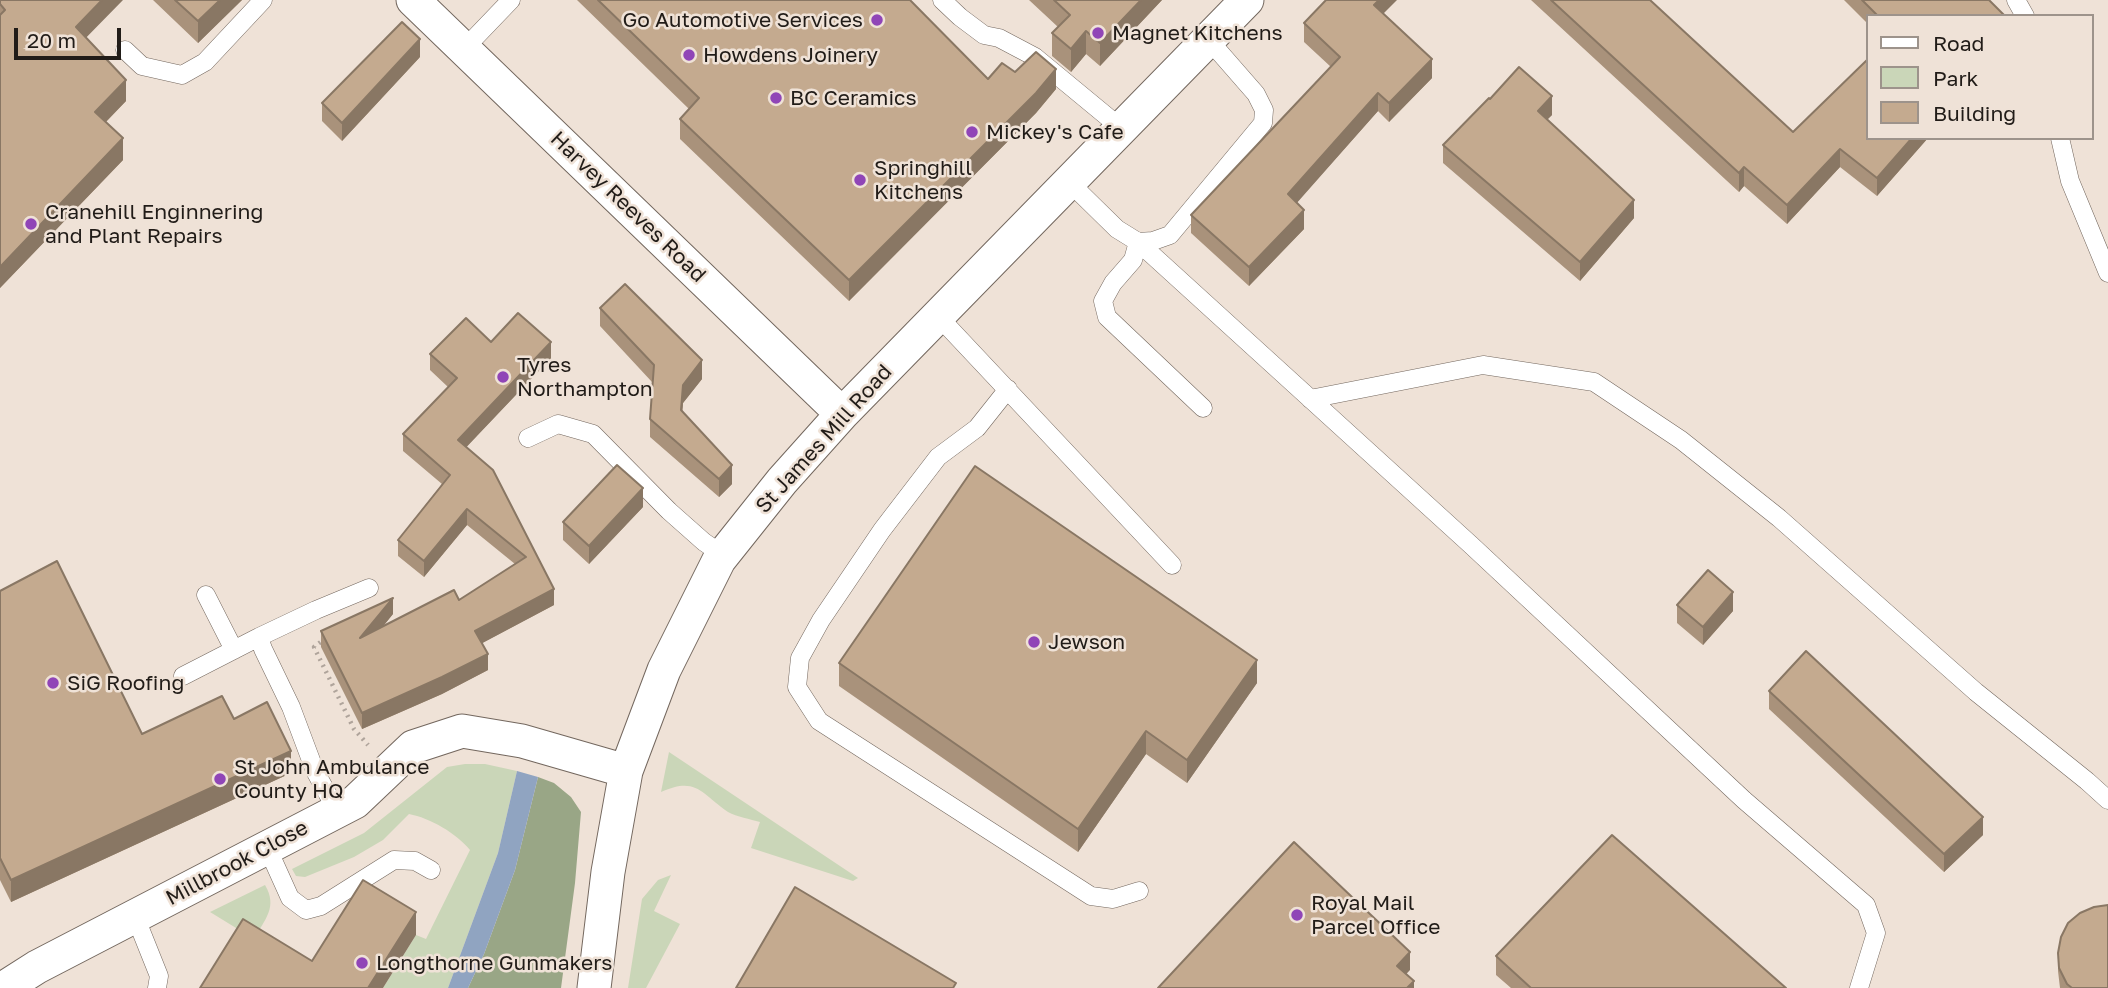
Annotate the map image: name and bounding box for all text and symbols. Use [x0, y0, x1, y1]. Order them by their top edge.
place label: Go Automotive Services [622, 7, 863, 33]
marker: Go Automotive Services [869, 12, 885, 28]
scale bar [18, 14, 124, 58]
legend [1867, 14, 2094, 140]
place label: Magnet Kitchens [1112, 20, 1283, 46]
marker: Magnet Kitchens [1090, 25, 1106, 41]
text: 20 m [27, 27, 76, 53]
text: Road [1933, 30, 1984, 56]
place label: Howdens Joinery [703, 42, 878, 68]
marker: Howdens Joinery [681, 47, 697, 63]
text: Park [1933, 65, 1978, 91]
place label: BC Ceramics [790, 85, 917, 111]
marker: BC Ceramics [768, 90, 784, 106]
text: Building [1933, 100, 2016, 126]
place label: Mickey's Cafe [986, 119, 1124, 145]
marker: Mickey's Cafe [964, 124, 980, 140]
street label: Harvey Reeves Road [545, 126, 711, 288]
place label: Springhill Kitchens [874, 155, 972, 205]
marker: Springhill Kitchens [852, 172, 868, 188]
place label: Cranehill Enginnering and Plant Repairs [45, 199, 263, 249]
marker: Cranehill Enginnering and Plant Repairs [23, 216, 39, 232]
place label: Tyres Northampton [517, 352, 653, 402]
street label: St James Mill Road [751, 360, 897, 518]
marker: Tyres Northampton [495, 369, 511, 385]
place label: Jewson [1048, 629, 1125, 655]
marker: Jewson [1026, 634, 1042, 650]
place label: SiG Roofing [67, 670, 184, 696]
marker: SiG Roofing [45, 675, 61, 691]
place label: St John Ambulance County HQ [234, 754, 429, 804]
marker: St John Ambulance County HQ [212, 771, 228, 787]
street label: Millbrook Close [162, 815, 312, 911]
place label: Royal Mail Parcel Office [1311, 890, 1440, 940]
marker: Royal Mail Parcel Office [1289, 907, 1305, 923]
place label: Longthorne Gunmakers [376, 950, 612, 976]
marker: Longthorne Gunmakers [354, 955, 370, 971]

